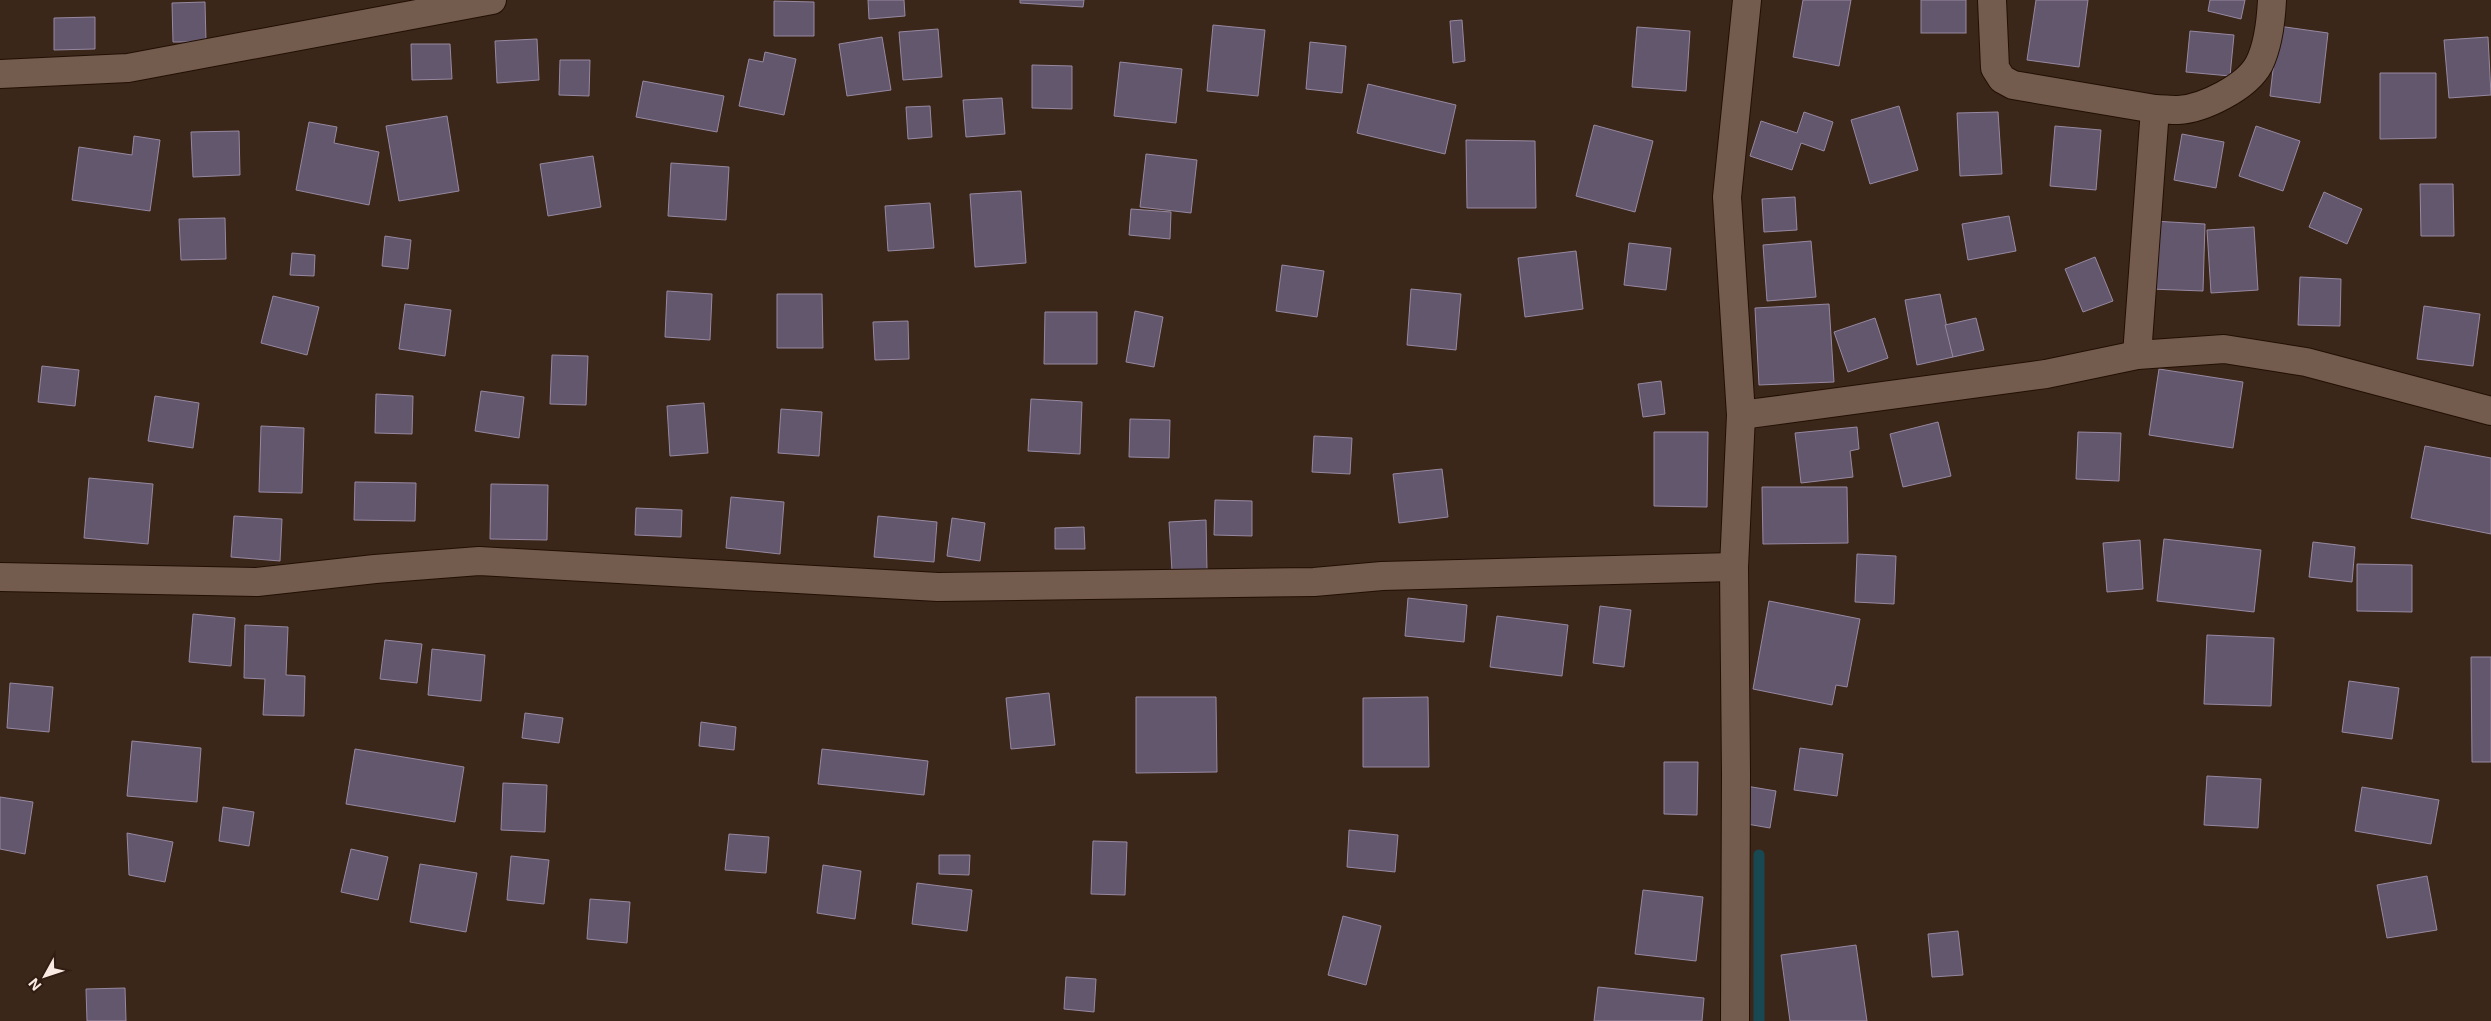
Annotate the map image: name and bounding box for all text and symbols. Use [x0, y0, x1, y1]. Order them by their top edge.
north arrow [20, 951, 70, 1001]
text: N [25, 975, 45, 994]

